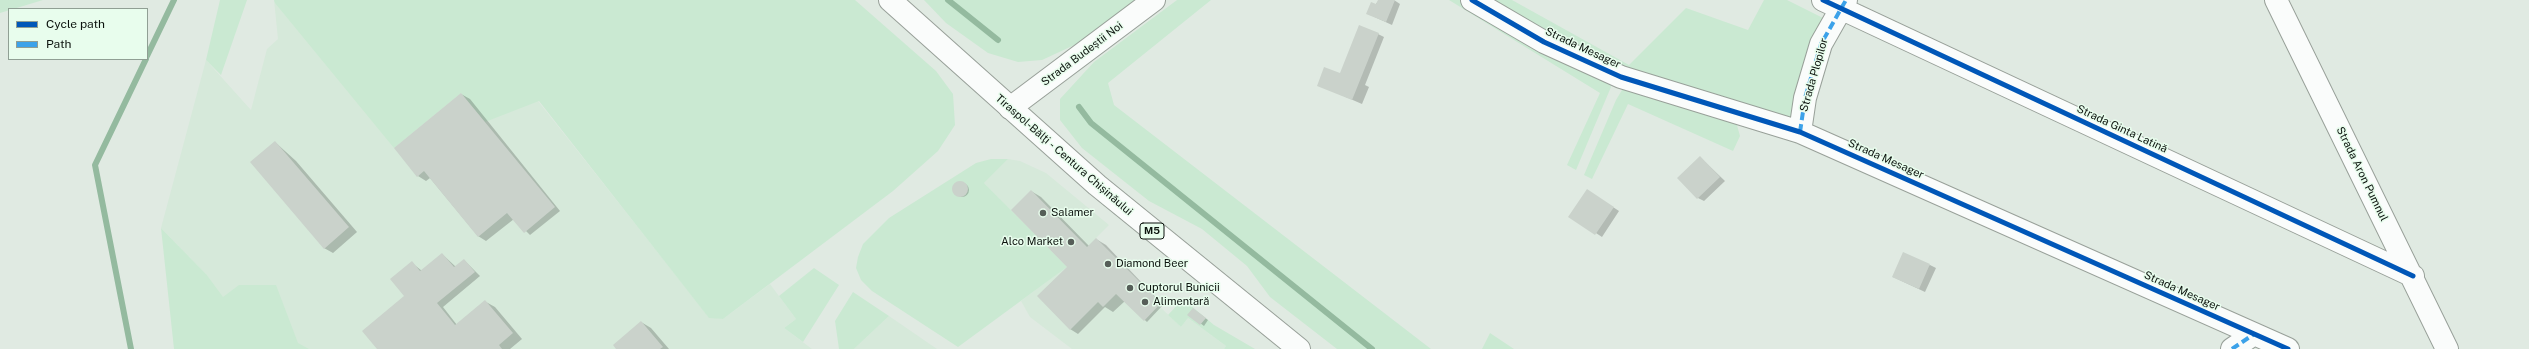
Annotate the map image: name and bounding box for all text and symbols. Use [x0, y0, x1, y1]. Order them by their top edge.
legend [8, 8, 148, 60]
text: Cycle path [46, 17, 105, 31]
street label: Strada Budeștii Noi [1039, 19, 1125, 89]
street label: Strada Mesager [1543, 25, 1623, 71]
text: Path [46, 37, 72, 51]
street label: Strada Plopilor [1797, 37, 1831, 113]
street label: Tiraspol-Bălţi - Centura Chișinăului [993, 92, 1135, 218]
street label: Strada Ginta Latină [2075, 102, 2169, 156]
street label: Strada Aron Pumnul [2333, 125, 2391, 223]
street label: Strada Mesager [1846, 136, 1926, 182]
place label: Salamer [1051, 206, 1094, 220]
marker: Salamer [1038, 208, 1048, 218]
road number: M5 [1140, 223, 1164, 239]
place label: Alco Market [1001, 235, 1063, 249]
marker: Alco Market [1066, 237, 1076, 247]
place label: Diamond Beer [1116, 257, 1188, 271]
marker: Diamond Beer [1103, 259, 1113, 269]
street label: Strada Mesager [2142, 268, 2222, 314]
place label: Cuptorul Bunicii [1138, 281, 1220, 295]
marker: Cuptorul Bunicii [1125, 283, 1135, 293]
place label: Alimentară [1153, 295, 1209, 309]
marker: Alimentară [1140, 297, 1150, 307]

